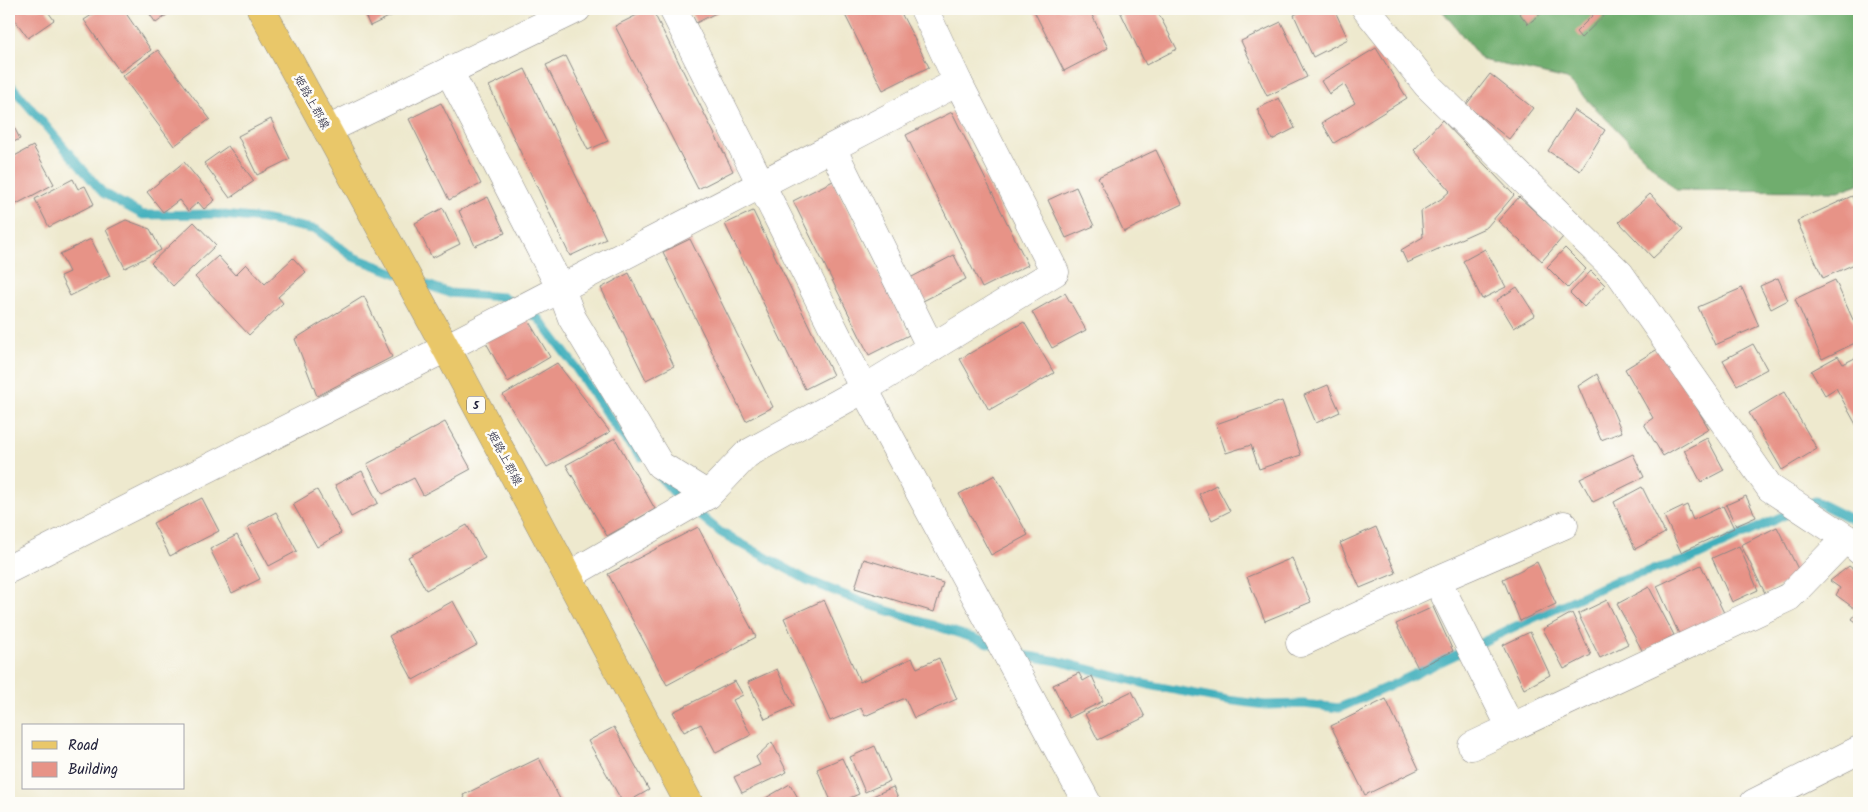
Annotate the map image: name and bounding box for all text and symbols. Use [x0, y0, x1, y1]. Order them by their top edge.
street label: 姫路上郡線 [289, 71, 334, 133]
road number: 5 [467, 396, 485, 414]
street label: 姫路上郡線 [482, 427, 527, 489]
legend [22, 724, 185, 790]
text: Road [68, 734, 99, 758]
text: Building [68, 758, 118, 782]

